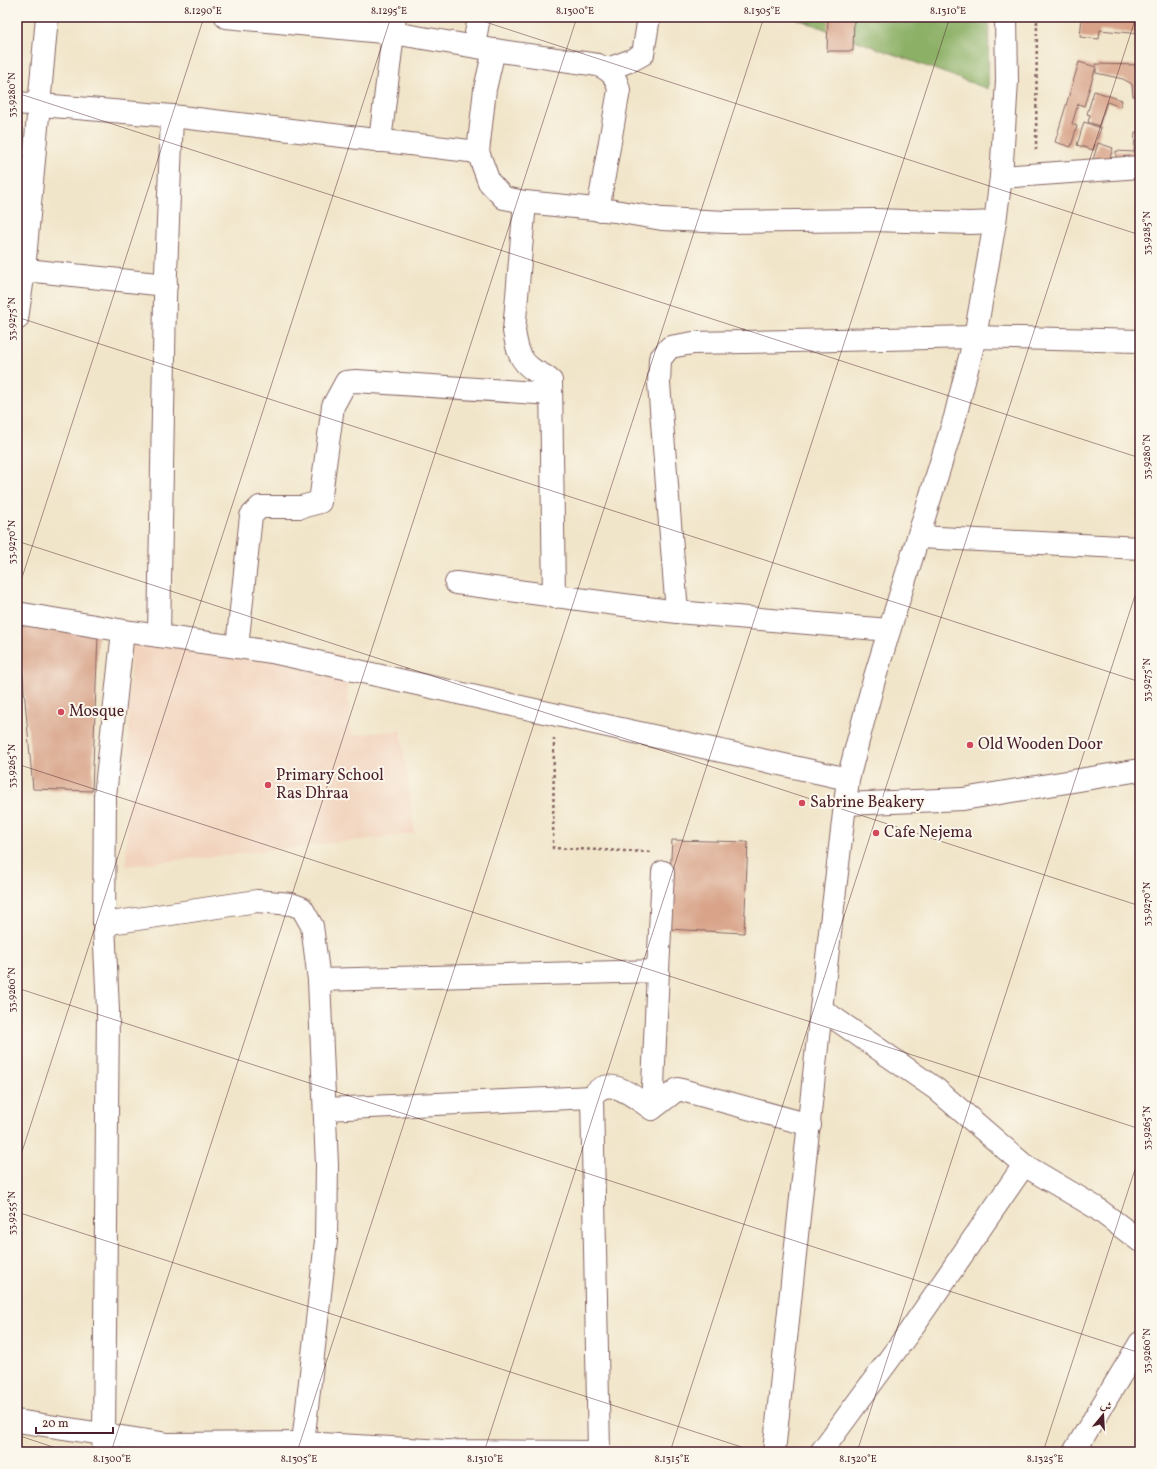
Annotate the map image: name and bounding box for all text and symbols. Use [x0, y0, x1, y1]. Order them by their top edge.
text: 8.1290°E [184, 4, 222, 18]
text: 8.1295°E [371, 4, 407, 18]
text: 8.1300°E [556, 4, 594, 18]
text: 8.1305°E [744, 4, 780, 18]
text: 8.1310°E [930, 4, 966, 18]
text: 33.9280°N [5, 72, 19, 118]
text: 33.9285°N [1140, 210, 1154, 255]
text: 33.9275°N [5, 297, 19, 341]
text: 33.9280°N [1140, 434, 1154, 480]
text: 33.9270°N [5, 519, 19, 564]
text: 33.9275°N [1140, 658, 1154, 702]
place label: Mosque [69, 701, 124, 723]
marker: Mosque [56, 707, 66, 717]
place label: Old Wooden Door [978, 734, 1103, 756]
marker: Old Wooden Door [965, 740, 975, 750]
text: 33.9265°N [5, 743, 19, 788]
place label: Primary School Ras Dhraa [276, 765, 384, 805]
marker: Primary School Ras Dhraa [263, 780, 273, 790]
place label: Sabrine Beakery [810, 792, 925, 814]
marker: Sabrine Beakery [797, 798, 807, 808]
place label: Cafe Nejema [884, 822, 972, 844]
marker: Cafe Nejema [871, 828, 881, 838]
text: 33.9270°N [1140, 881, 1154, 926]
text: 33.9260°N [5, 967, 19, 1013]
text: 33.9265°N [1140, 1105, 1154, 1150]
text: 33.9255°N [5, 1190, 19, 1235]
text: 33.9260°N [1140, 1328, 1154, 1374]
north arrow [1083, 1395, 1123, 1435]
text: ش [1098, 1398, 1113, 1416]
scale bar [36, 1409, 113, 1435]
text: 20 m [42, 1416, 69, 1432]
text: 8.1300°E [93, 1452, 131, 1466]
text: 8.1305°E [281, 1452, 317, 1466]
text: 8.1310°E [467, 1452, 503, 1466]
text: 8.1315°E [655, 1452, 689, 1466]
text: 8.1320°E [839, 1452, 877, 1466]
text: 8.1325°E [1027, 1452, 1063, 1466]

